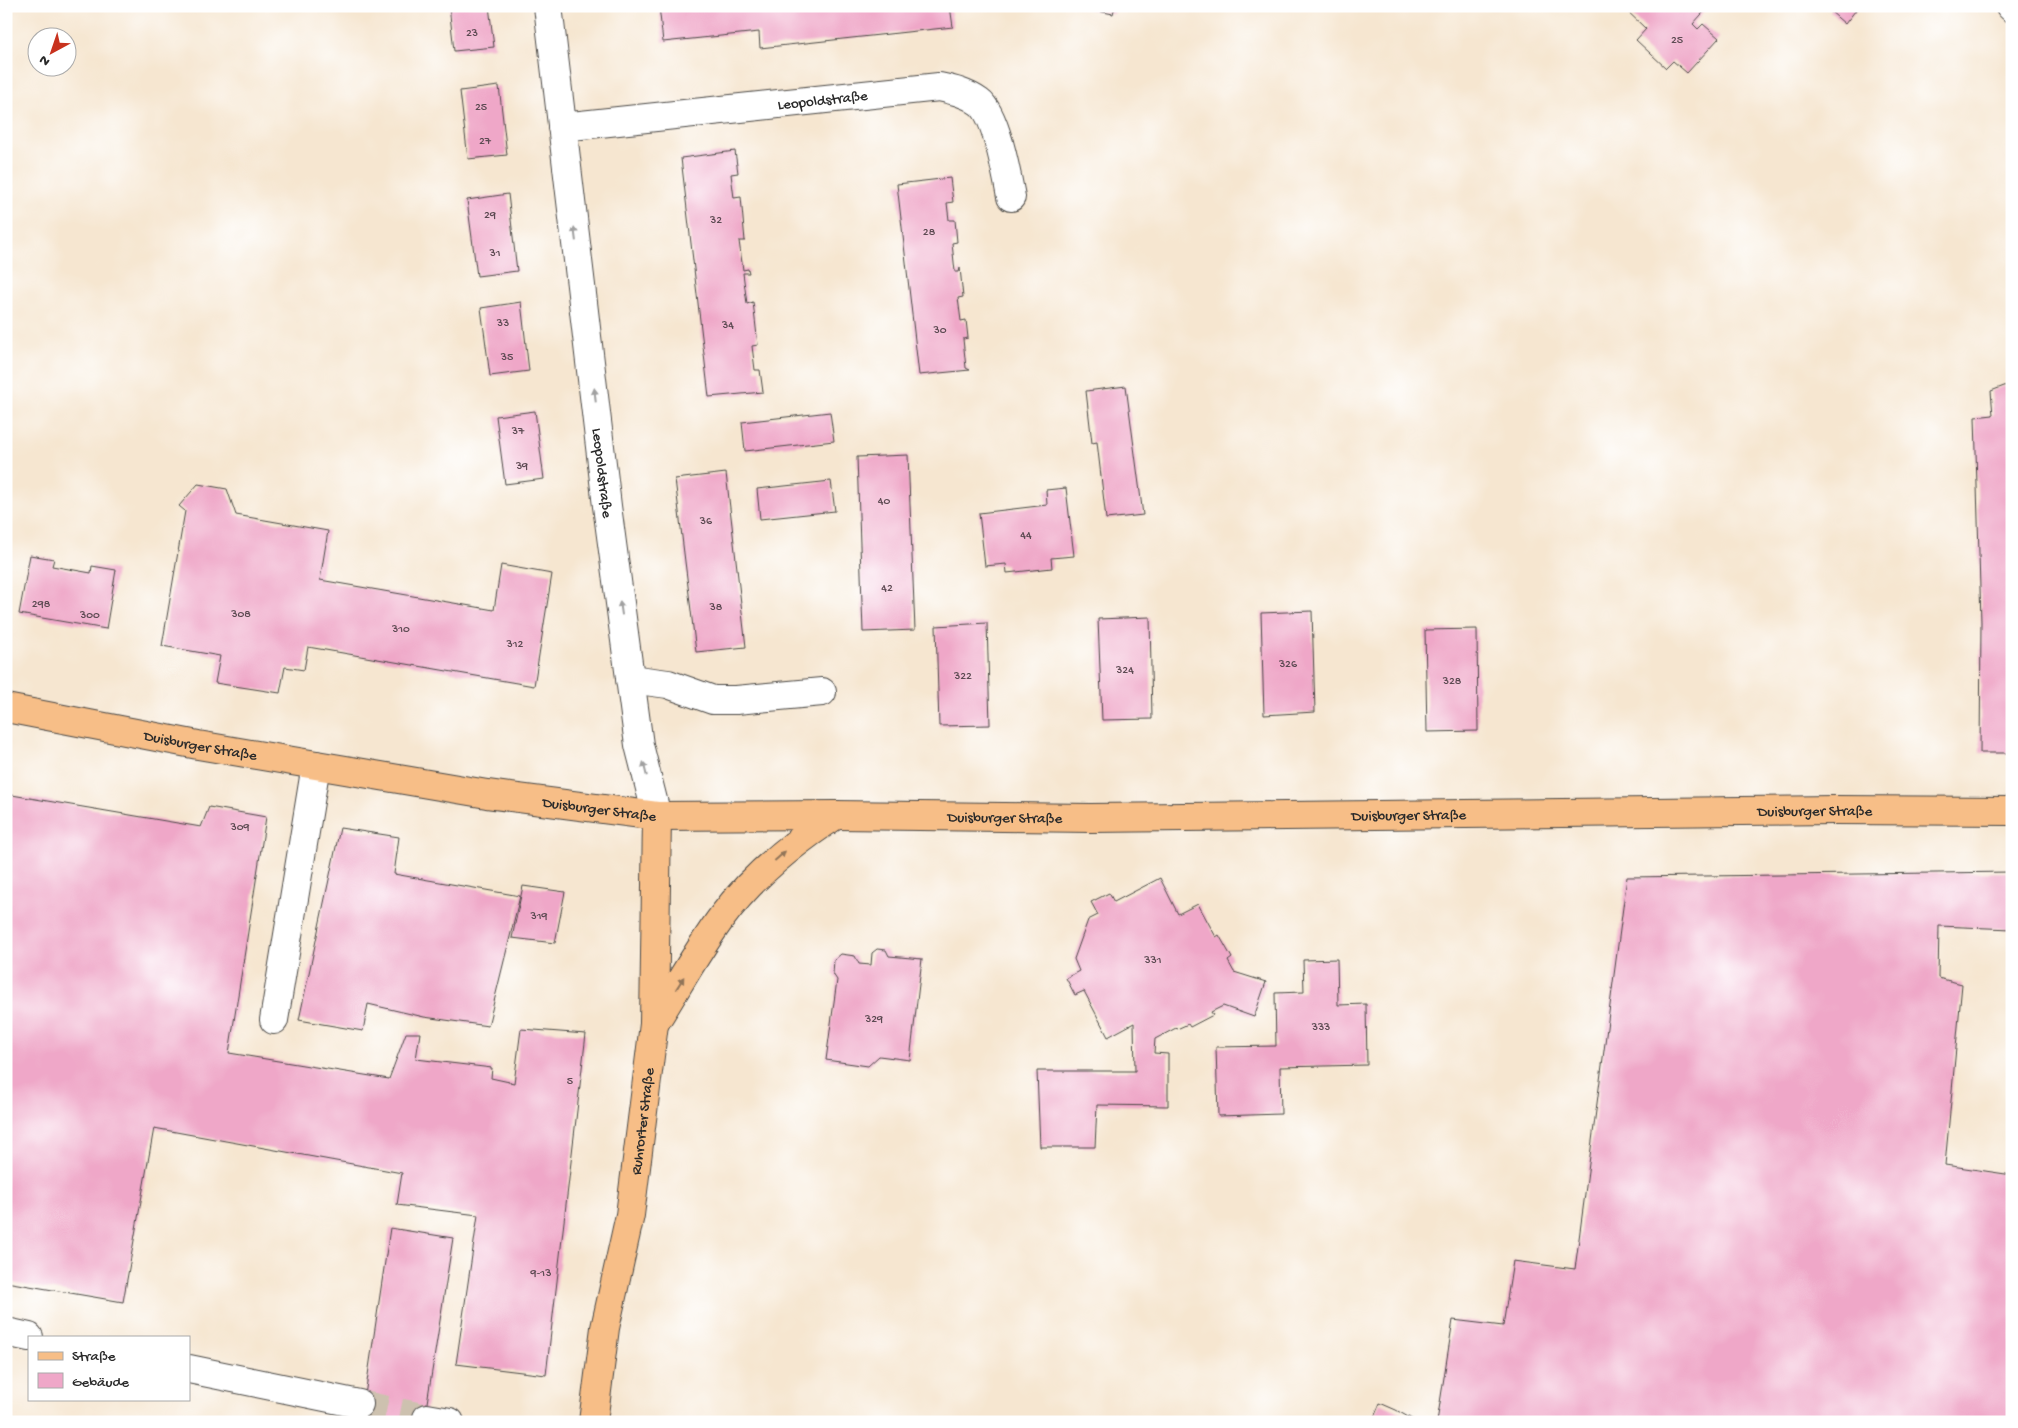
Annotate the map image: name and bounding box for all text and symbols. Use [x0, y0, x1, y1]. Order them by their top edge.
house number: 23 [466, 27, 478, 41]
north arrow [28, 28, 78, 78]
house number: 25 [1671, 34, 1683, 48]
text: N [36, 51, 54, 69]
street label: Leopoldstraße [777, 88, 869, 115]
house number: 25 [475, 101, 487, 115]
house number: 27 [479, 135, 492, 149]
house number: 29 [484, 209, 496, 223]
house number: 32 [709, 214, 722, 228]
one-way arrow [571, 225, 579, 241]
house number: 28 [923, 226, 936, 240]
house number: 31 [488, 247, 501, 261]
house number: 33 [496, 317, 509, 331]
house number: 34 [721, 319, 734, 333]
house number: 30 [932, 324, 947, 338]
house number: 35 [500, 351, 513, 365]
one-way arrow [591, 387, 599, 403]
house number: 37 [511, 425, 525, 439]
street label: Leopoldstraße [587, 427, 616, 519]
house number: 39 [515, 460, 528, 474]
house number: 40 [878, 495, 890, 509]
house number: 36 [699, 515, 713, 529]
house number: 44 [1020, 529, 1032, 543]
house number: 42 [881, 582, 893, 596]
house number: 298 [32, 598, 51, 612]
one-way arrow [617, 600, 625, 616]
house number: 38 [709, 601, 723, 615]
house number: 308 [230, 608, 251, 622]
house number: 300 [79, 609, 100, 623]
house number: 310 [391, 623, 410, 637]
house number: 312 [506, 638, 524, 652]
house number: 326 [1278, 658, 1298, 672]
house number: 324 [1115, 664, 1134, 678]
house number: 322 [953, 670, 972, 684]
house number: 328 [1442, 675, 1462, 689]
street label: Duisburger Straße [141, 728, 258, 766]
one-way arrow [641, 761, 649, 776]
street label: Duisburger Straße [540, 794, 657, 827]
street label: Duisburger Straße [1756, 803, 1872, 822]
street label: Duisburger Straße [1350, 807, 1467, 826]
street label: Duisburger Straße [946, 809, 1063, 829]
house number: 309 [229, 821, 250, 835]
one-way arrow [774, 850, 787, 861]
house number: 319 [529, 910, 548, 924]
house number: 331 [1143, 954, 1162, 968]
one-way arrow [676, 976, 685, 989]
house number: 329 [864, 1013, 883, 1027]
house number: 333 [1311, 1021, 1330, 1035]
street label: Ruhrorter Straße [628, 1067, 659, 1176]
house number: 5 [567, 1075, 573, 1089]
house number: 9-13 [530, 1267, 551, 1281]
legend [28, 1336, 190, 1400]
text: Straße [72, 1348, 116, 1366]
text: Gebäude [72, 1374, 129, 1392]

